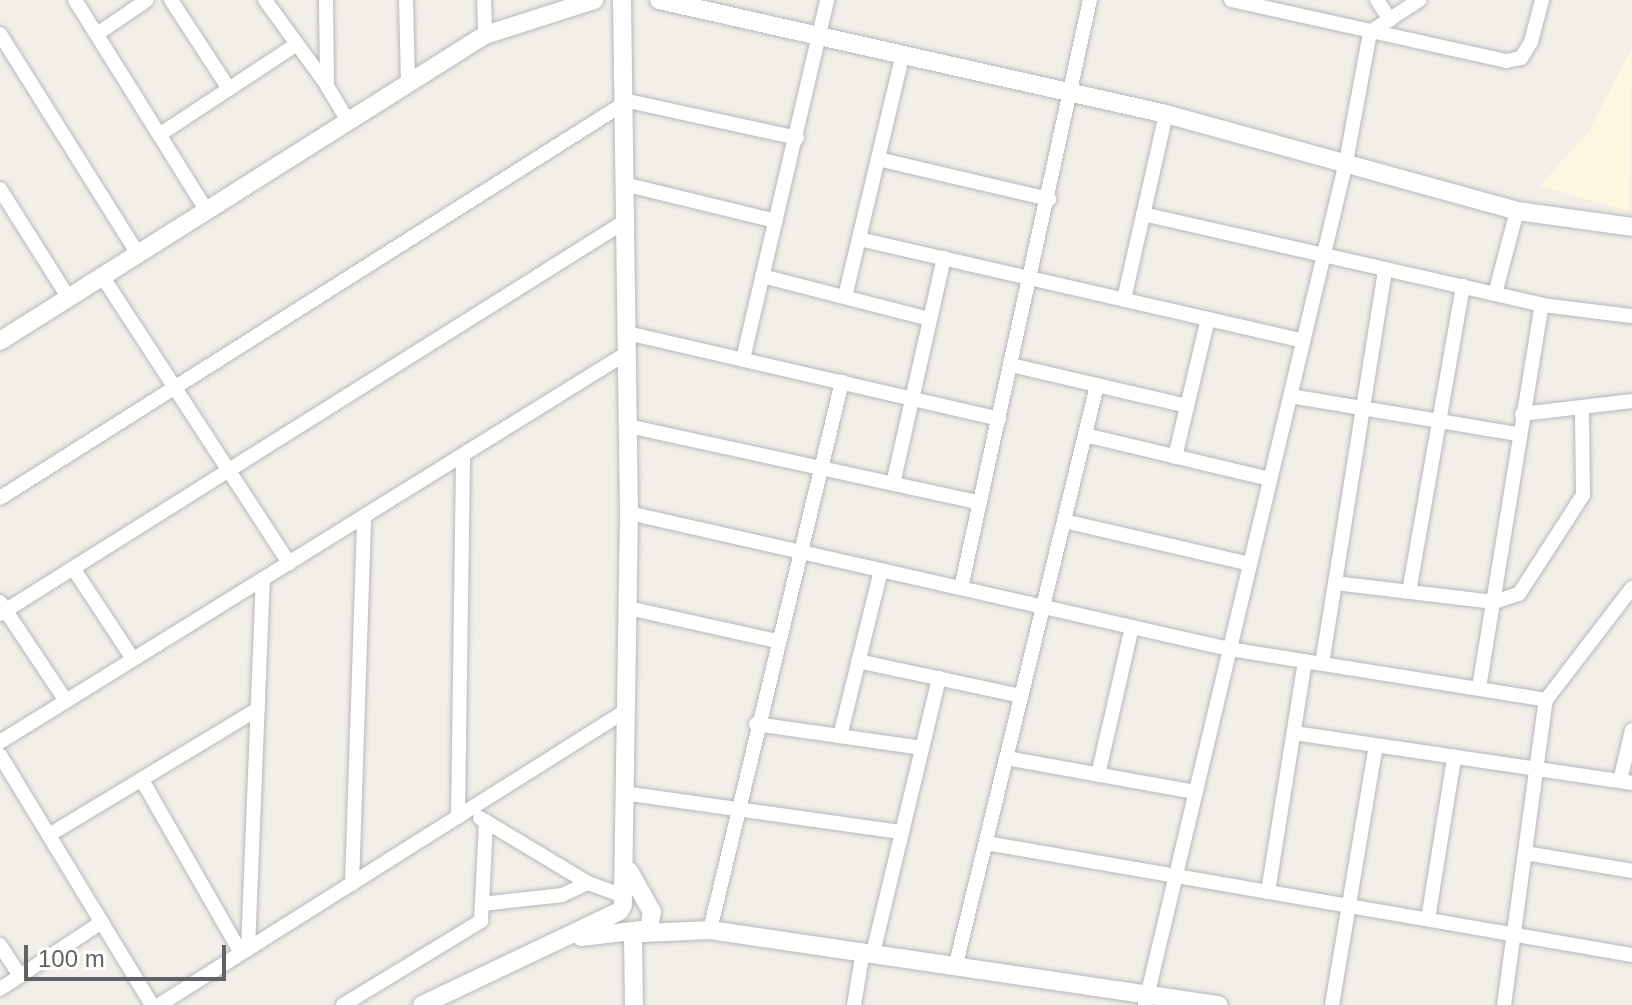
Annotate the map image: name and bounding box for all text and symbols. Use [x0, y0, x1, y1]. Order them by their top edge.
scale bar [28, 929, 230, 979]
text: 100 m [38, 945, 105, 972]

